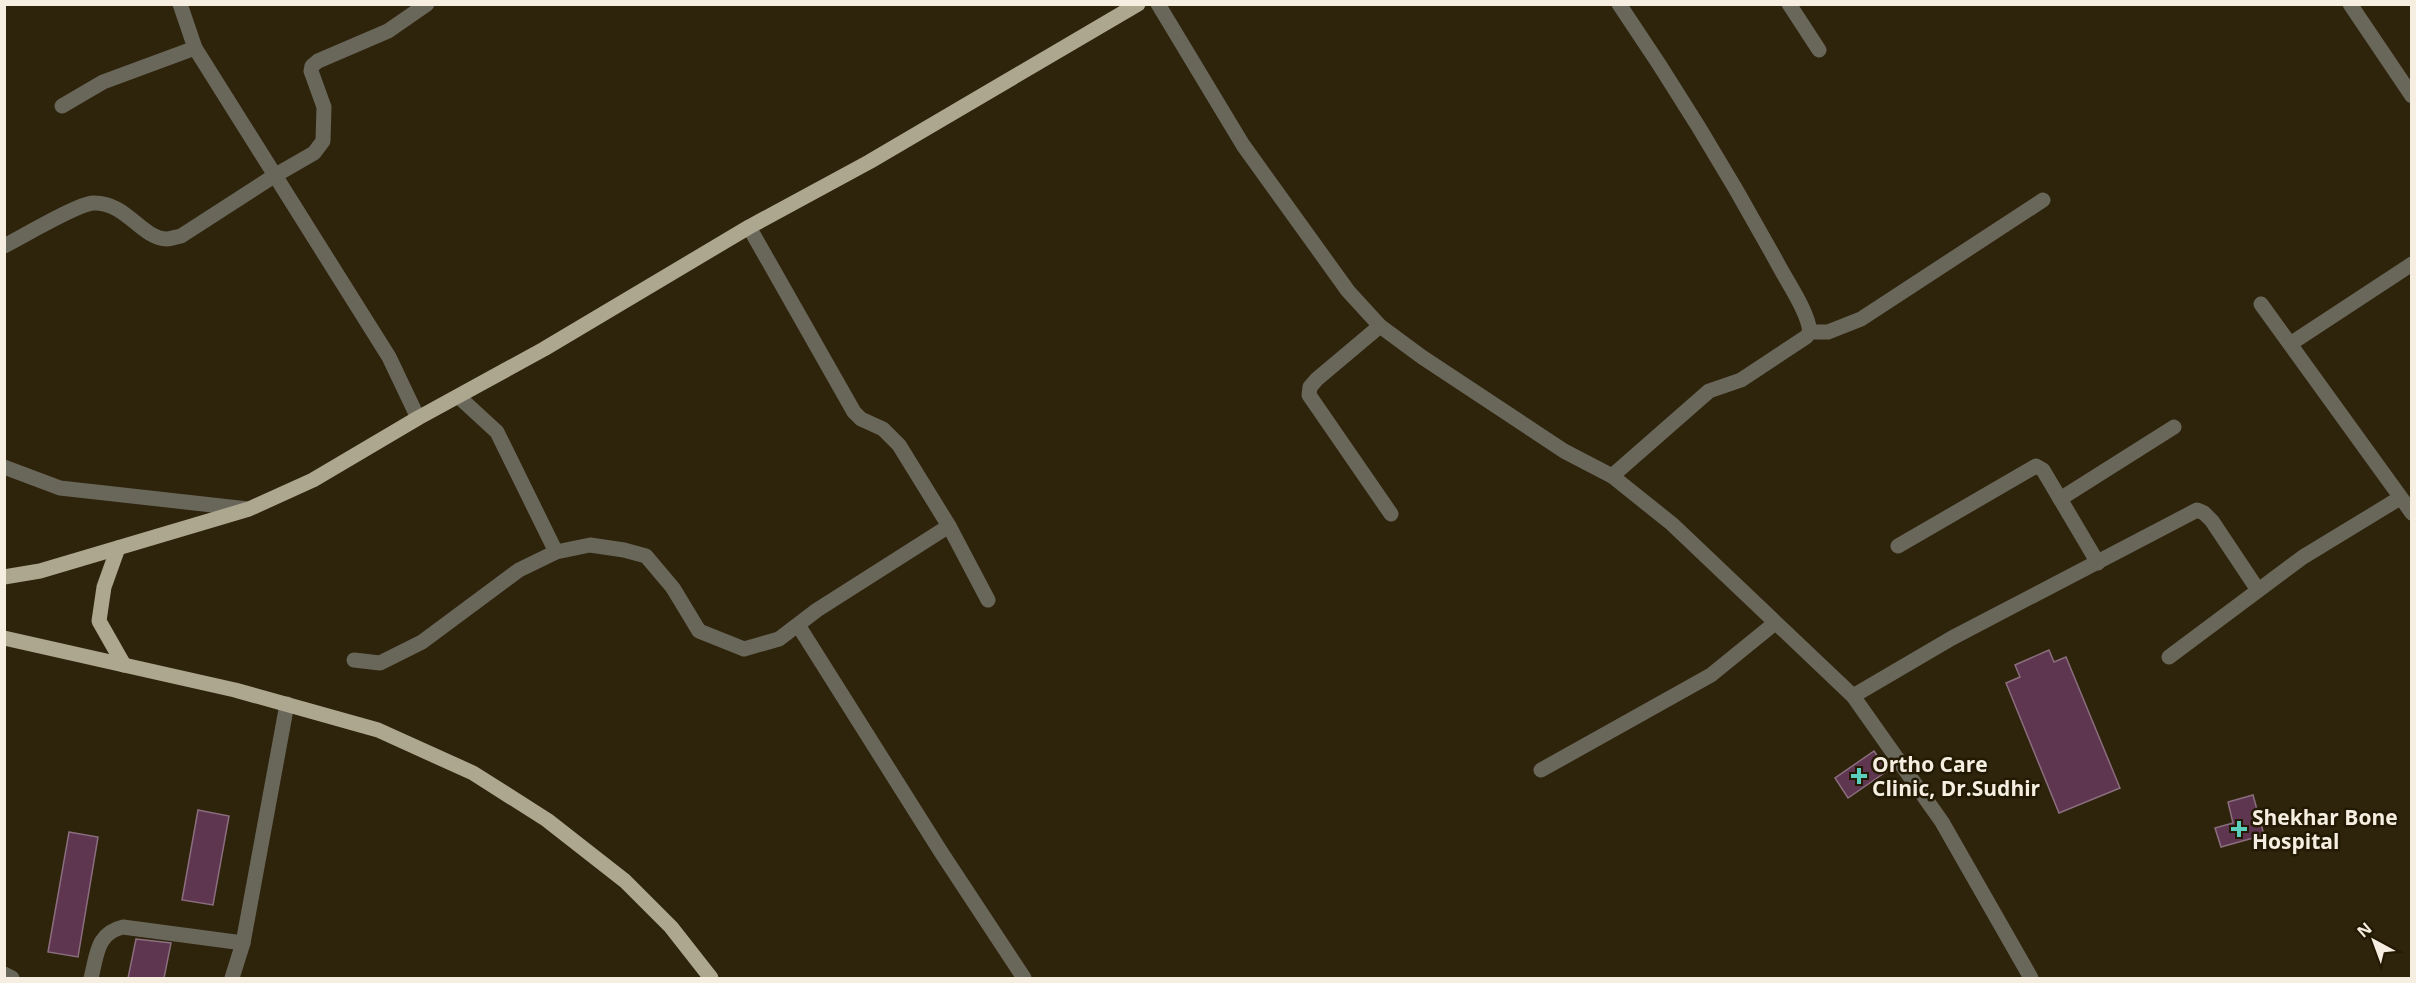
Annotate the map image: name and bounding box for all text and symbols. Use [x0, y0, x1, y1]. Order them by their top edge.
place label: Ortho Care Clinic, Dr.Sudhir [1872, 750, 2041, 802]
marker: Ortho Care Clinic, Dr.Sudhir [1850, 767, 1868, 785]
place label: Shekhar Bone Hospital [2252, 803, 2398, 855]
marker: Shekhar Bone Hospital [2230, 820, 2248, 838]
north arrow [2344, 911, 2404, 971]
text: N [2352, 917, 2376, 942]

